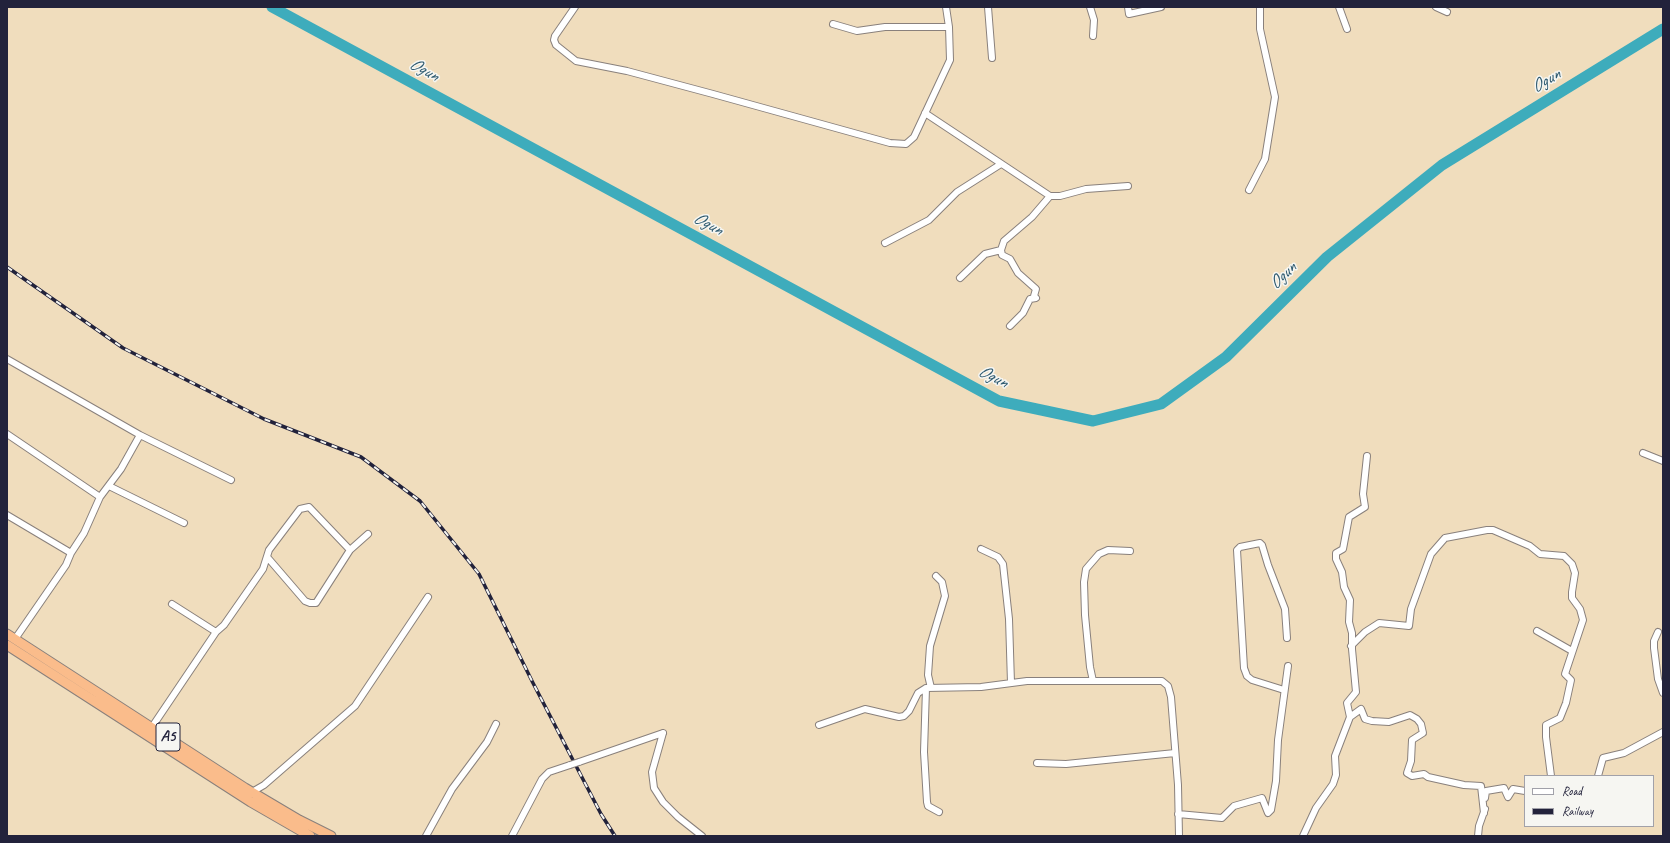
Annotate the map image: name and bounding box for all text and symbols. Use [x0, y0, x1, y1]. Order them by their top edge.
water label: Ogun [405, 53, 443, 87]
water label: Ogun [1527, 64, 1565, 98]
water label: Ogun [689, 207, 727, 241]
water label: Ogun [1265, 258, 1301, 294]
water label: Ogun [975, 361, 1011, 393]
road number: A5 [156, 723, 180, 751]
legend [1524, 775, 1654, 827]
text: Road [1562, 783, 1582, 799]
text: Railway [1562, 803, 1593, 819]

